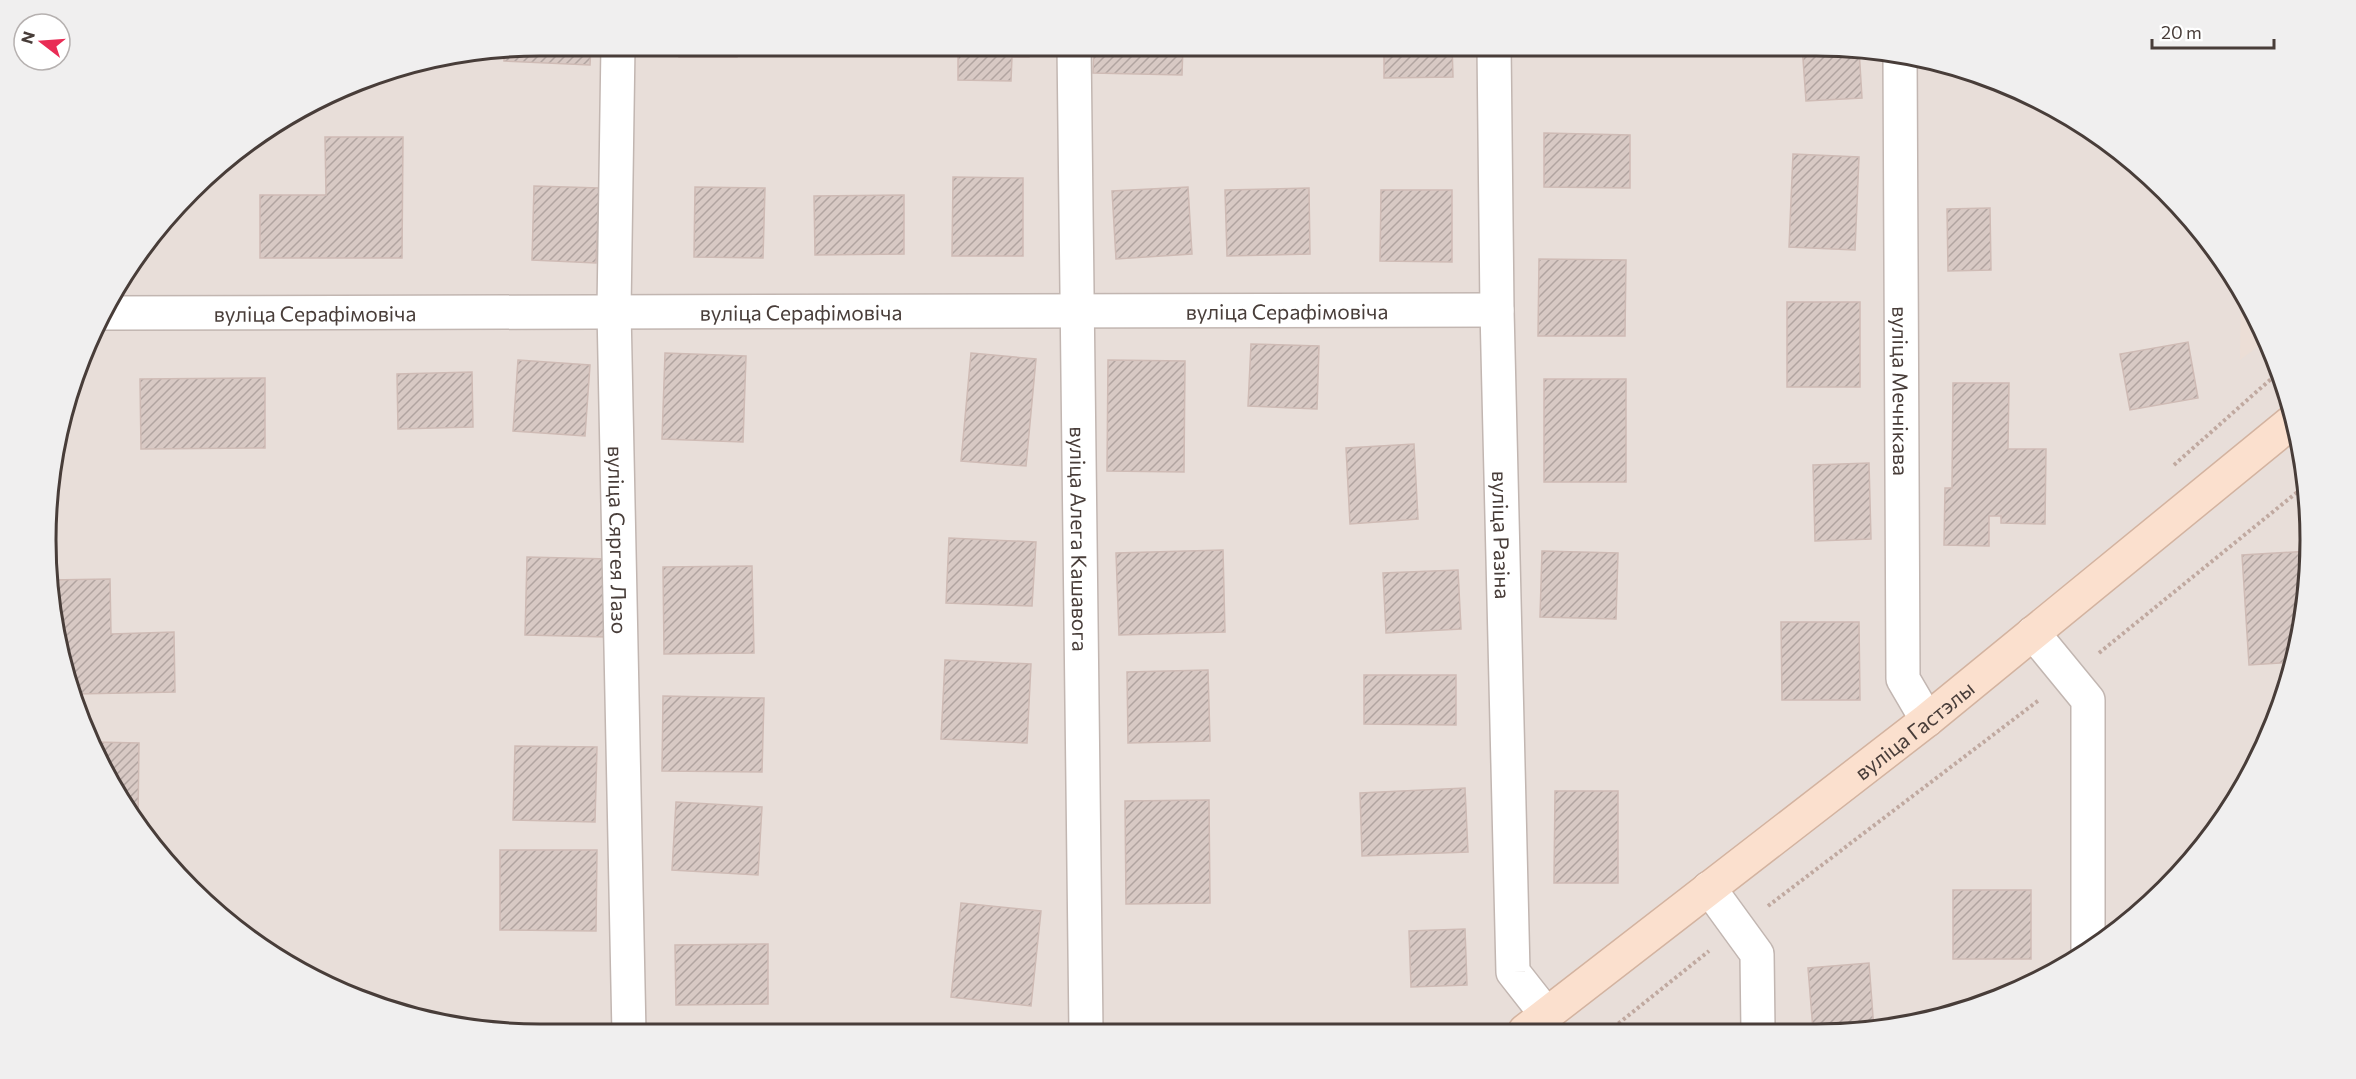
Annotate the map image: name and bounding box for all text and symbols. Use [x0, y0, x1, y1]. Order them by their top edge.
north arrow [12, 12, 72, 72]
scale bar [2152, 12, 2274, 50]
text: 20 m [2161, 21, 2202, 43]
text: N [16, 29, 38, 46]
street label: вуліца Серафімовіча [1186, 298, 1388, 323]
street label: вуліца Серафімовіча [700, 299, 902, 324]
street label: вуліца Серафімовіча [214, 300, 416, 325]
street label: вуліца Мечнікава [1889, 306, 1915, 476]
street label: вуліца Алега Кашавога [1066, 426, 1094, 652]
street label: вуліца Сяргея Лазо [604, 446, 633, 634]
street label: вуліца Разіна [1488, 470, 1516, 599]
street label: вуліца Гастэлы [1849, 675, 1978, 784]

